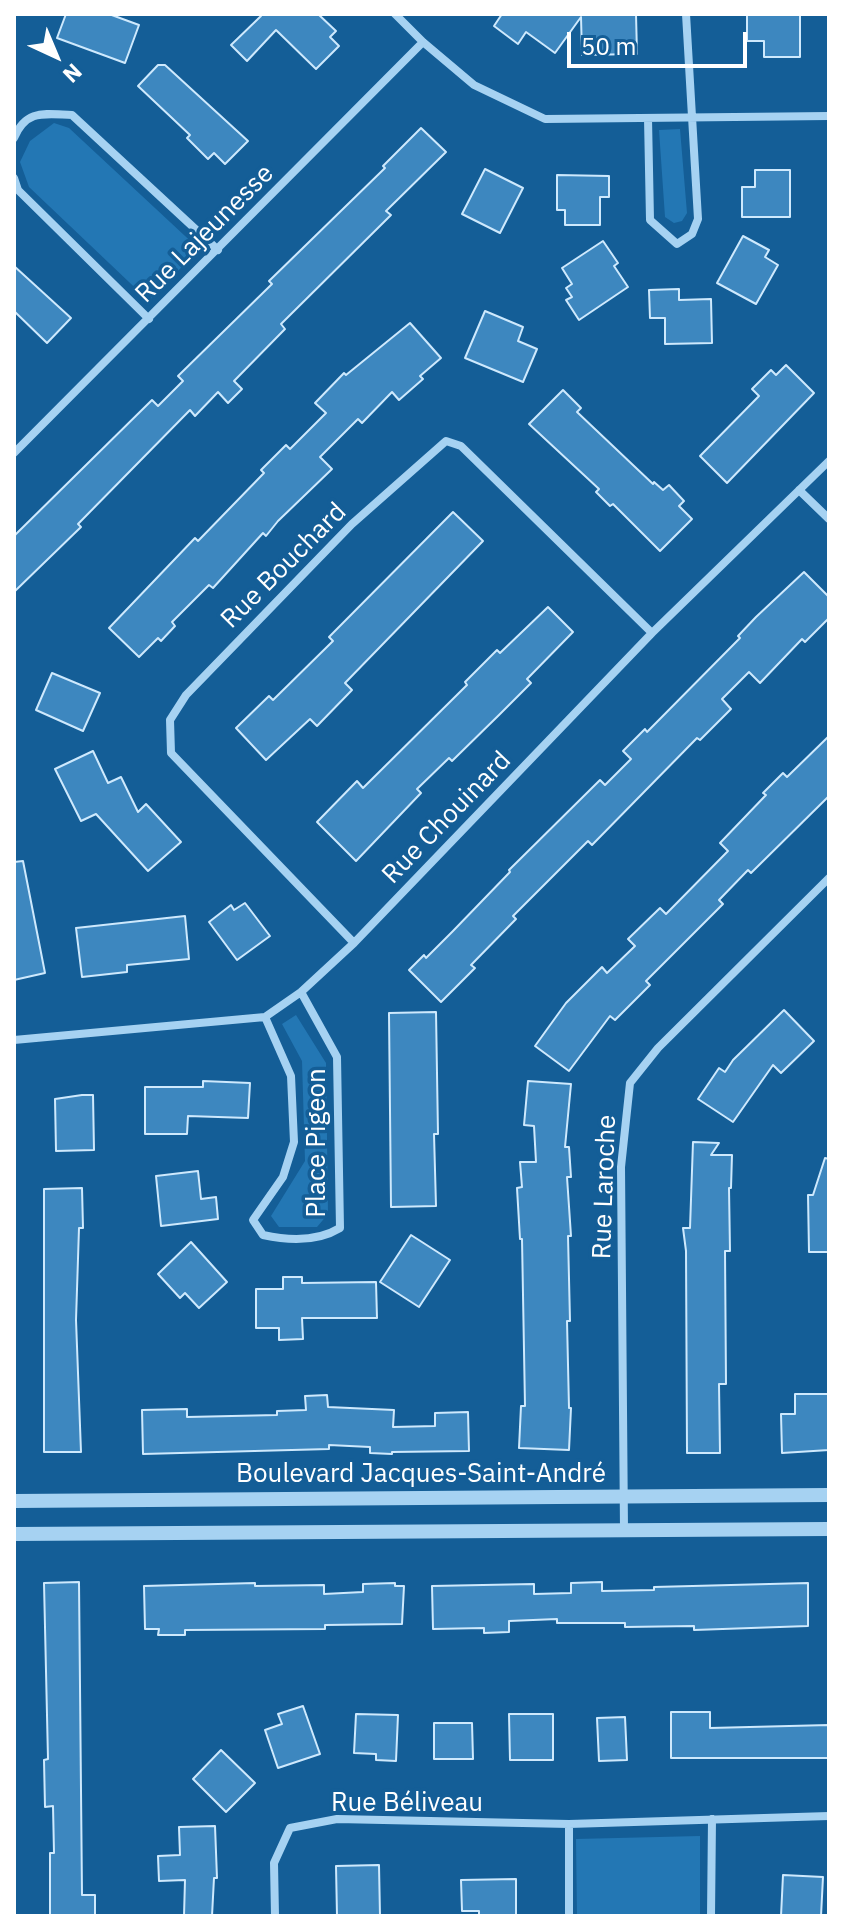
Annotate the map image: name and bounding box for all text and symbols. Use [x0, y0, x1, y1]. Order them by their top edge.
north arrow [16, 16, 96, 96]
scale bar [571, 16, 751, 66]
text: 50 m [581, 30, 636, 62]
text: N [57, 58, 89, 90]
street label: Rue Lajeunesse [129, 158, 281, 310]
street label: Rue Bouchard [215, 497, 353, 635]
street label: Rue Chouinard [376, 745, 518, 891]
street label: Place Pigeon [301, 1068, 333, 1218]
street label: Rue Laroche [587, 1114, 623, 1260]
street label: Boulevard Jacques-Saint-André [236, 1458, 606, 1490]
street label: Rue Béliveau [331, 1787, 483, 1819]

